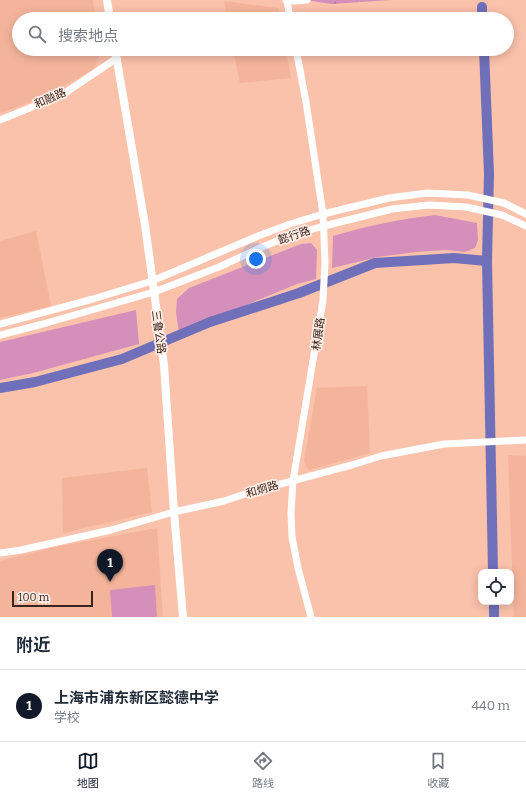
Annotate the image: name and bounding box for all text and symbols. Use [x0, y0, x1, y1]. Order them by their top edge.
search box [12, 12, 514, 56]
icon: search [26, 23, 48, 45]
text: 搜索地点 [58, 27, 118, 45]
street label: 和融路 [32, 86, 68, 111]
street label: 懿行路 [276, 224, 312, 247]
your location [246, 249, 266, 269]
street label: 三鲁公路 [149, 309, 168, 355]
street label: 林展路 [310, 317, 327, 351]
street label: 和炯路 [244, 479, 280, 500]
pin: 1 [97, 549, 123, 582]
map controls [478, 569, 514, 605]
button: locate [478, 569, 514, 605]
scale bar [12, 589, 93, 608]
text: 100 m [18, 591, 49, 604]
text: 附近 [16, 635, 50, 656]
text: 上海市浦东新区懿德中学 [54, 689, 219, 707]
text: 1 [26, 698, 32, 713]
text: 440 m [471, 698, 510, 713]
text: 学校 [54, 710, 80, 725]
tab: 地图 [77, 750, 99, 790]
tab: 路线 [252, 750, 274, 790]
tab: 收藏 [427, 750, 449, 790]

